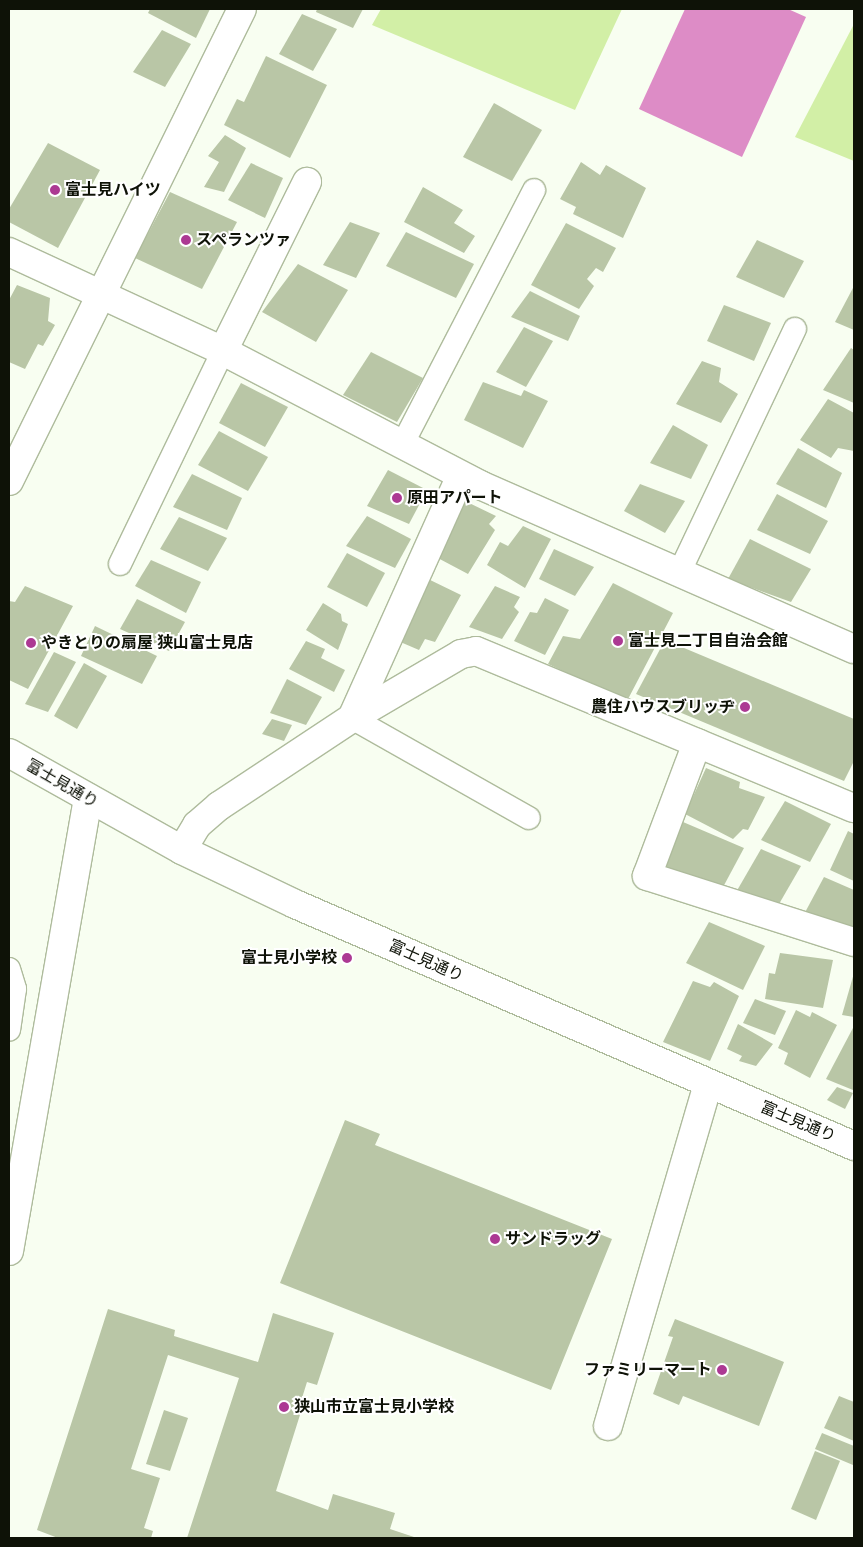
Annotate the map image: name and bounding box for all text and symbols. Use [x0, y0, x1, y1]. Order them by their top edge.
place label: 富士見ハイツ [65, 180, 161, 200]
marker: 富士見ハイツ [49, 184, 61, 196]
place label: スペランツァ [196, 230, 292, 250]
marker: スペランツァ [180, 234, 192, 246]
place label: 原田アパート [407, 488, 503, 508]
marker: 原田アパート [391, 492, 403, 504]
place label: 富士見二丁目自治会館 [628, 631, 788, 651]
place label: やきとりの扇屋 狭山富士見店 [41, 633, 253, 653]
marker: 富士見二丁目自治会館 [612, 635, 624, 647]
marker: やきとりの扇屋 狭山富士見店 [25, 637, 37, 649]
place label: 農住ハウスブリッヂ [591, 697, 735, 717]
marker: 農住ハウスブリッヂ [739, 701, 751, 713]
street label: 富士見通り [23, 756, 101, 812]
street label: 富士見通り [386, 936, 466, 986]
place label: 富士見小学校 [241, 948, 337, 968]
marker: 富士見小学校 [341, 952, 353, 964]
street label: 富士見通り [757, 1098, 839, 1146]
place label: サンドラッグ [505, 1229, 601, 1249]
marker: サンドラッグ [489, 1233, 501, 1245]
place label: ファミリーマート [584, 1360, 712, 1380]
marker: ファミリーマート [716, 1364, 728, 1376]
place label: 狭山市立富士見小学校 [294, 1397, 454, 1417]
marker: 狭山市立富士見小学校 [278, 1401, 290, 1413]

